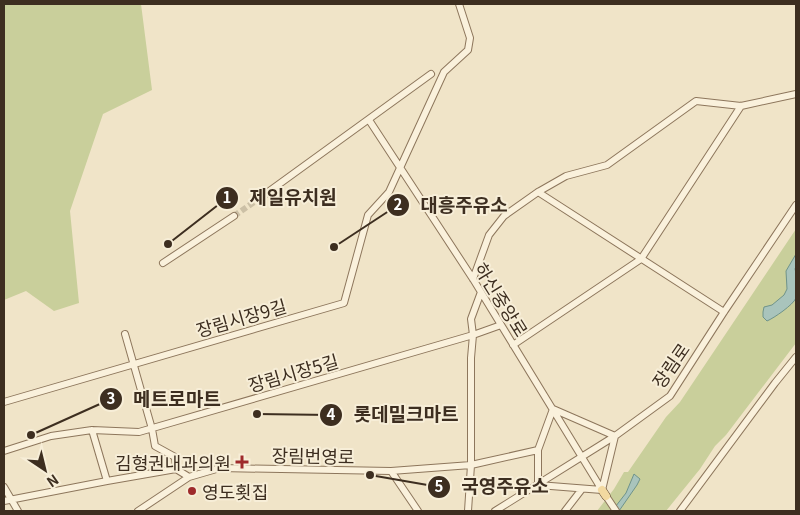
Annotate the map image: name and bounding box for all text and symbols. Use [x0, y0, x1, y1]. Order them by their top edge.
callout: 제일유치원 [214, 181, 347, 215]
text: 제일유치원 [249, 182, 337, 209]
text: 1 [223, 186, 231, 207]
callout: 대흥주유소 [385, 188, 518, 222]
text: 대흥주유소 [420, 190, 508, 217]
text: 2 [394, 193, 403, 214]
street label: 하신중앙로 [469, 257, 535, 341]
street label: 장림시장9길 [193, 292, 289, 342]
street label: 장림로 [645, 337, 695, 393]
street label: 장림시장5길 [245, 347, 341, 397]
callout: 메트로마트 [99, 382, 231, 416]
text: 메트로마트 [133, 384, 221, 411]
text: 3 [107, 387, 116, 408]
callout: 롯데밀크마트 [319, 398, 469, 432]
text: 롯데밀크마트 [354, 399, 458, 426]
text: 4 [327, 403, 336, 424]
street label: 장림번영로 [271, 441, 355, 469]
north arrow [20, 445, 70, 495]
place label: 김형권내과의원 [115, 449, 231, 475]
marker: 김형권내과의원 [235, 455, 249, 469]
text: N [43, 470, 63, 493]
callout: 국영주유소 [426, 470, 559, 504]
text: 국영주유소 [461, 471, 549, 498]
text: 5 [435, 475, 444, 496]
place label: 영도횟집 [202, 478, 268, 504]
marker: 영도횟집 [186, 485, 198, 497]

